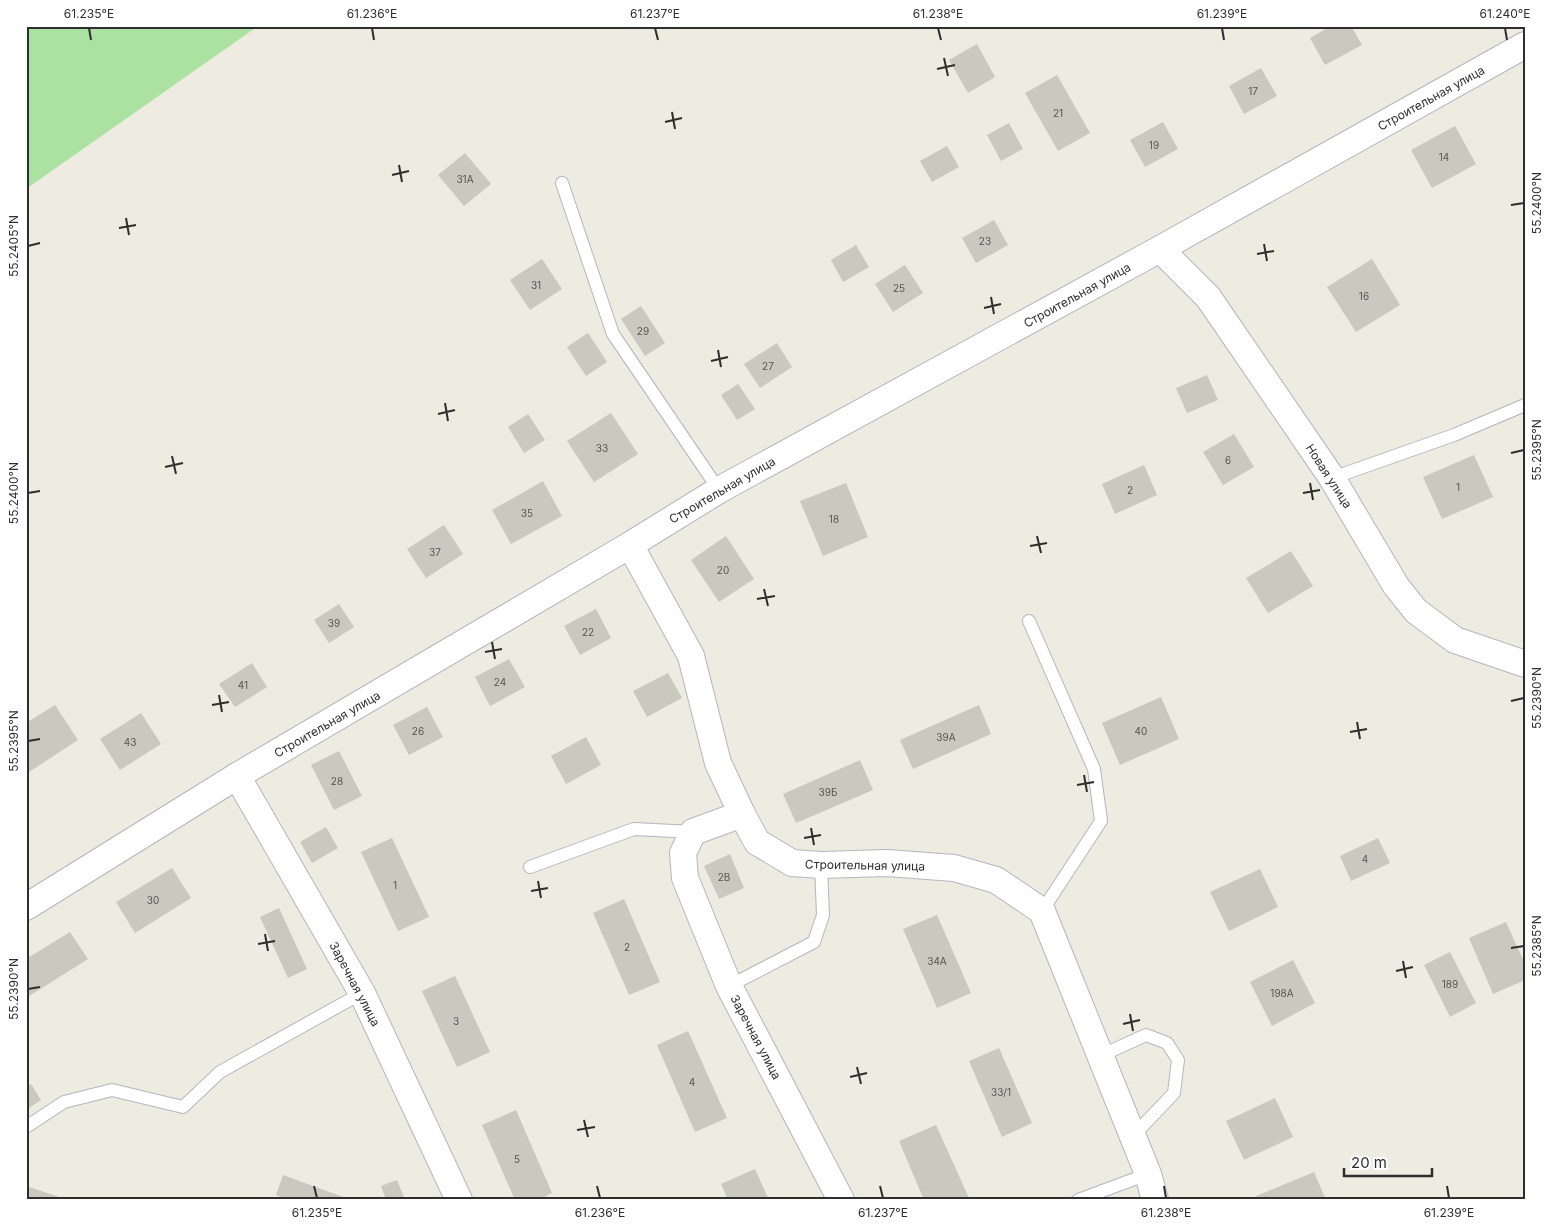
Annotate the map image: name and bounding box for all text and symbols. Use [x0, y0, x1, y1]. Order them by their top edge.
text: 61.235°E [64, 6, 114, 21]
text: 61.236°E [347, 6, 397, 21]
text: 61.237°E [630, 6, 680, 21]
text: 61.238°E [913, 6, 963, 21]
text: 61.239°E [1197, 6, 1247, 21]
text: 61.240°E [1480, 6, 1530, 21]
street label: Строительная улица [1375, 62, 1487, 134]
house number: 17 [1248, 85, 1258, 97]
house number: 21 [1053, 107, 1063, 119]
house number: 19 [1149, 139, 1159, 151]
house number: 14 [1439, 151, 1449, 163]
text: 55.2400°N [1529, 172, 1544, 234]
house number: 31А [456, 173, 474, 185]
text: 55.2405°N [6, 215, 21, 277]
house number: 23 [979, 235, 991, 247]
street label: Строительная улица [1021, 259, 1133, 331]
house number: 31 [531, 279, 541, 291]
house number: 25 [893, 282, 905, 294]
house number: 16 [1359, 290, 1369, 302]
house number: 29 [637, 325, 649, 337]
house number: 27 [762, 360, 774, 372]
text: 55.2395°N [1529, 419, 1544, 481]
street label: Новая улица [1303, 441, 1355, 511]
house number: 33 [596, 442, 608, 454]
street label: Строительная улица [666, 453, 778, 527]
house number: 6 [1225, 454, 1231, 466]
text: 55.2400°N [6, 462, 21, 524]
house number: 1 [1456, 481, 1460, 493]
house number: 2 [1127, 484, 1133, 496]
house number: 35 [521, 507, 533, 519]
house number: 18 [829, 513, 839, 525]
house number: 37 [429, 546, 441, 558]
house number: 20 [717, 564, 729, 576]
house number: 39 [328, 617, 340, 629]
house number: 22 [582, 626, 594, 638]
text: 55.2390°N [1529, 667, 1544, 729]
house number: 24 [494, 676, 506, 688]
house number: 41 [238, 679, 248, 691]
street label: Строительная улица [271, 687, 383, 761]
text: 55.2395°N [6, 710, 21, 772]
house number: 26 [412, 725, 424, 737]
house number: 40 [1135, 725, 1147, 737]
house number: 39А [936, 731, 956, 743]
house number: 43 [124, 736, 136, 748]
house number: 28 [331, 775, 343, 787]
house number: 39Б [819, 786, 837, 798]
house number: 4 [1362, 853, 1368, 865]
street label: Строительная улица [805, 856, 925, 874]
house number: 2В [718, 871, 730, 883]
house number: 1 [393, 879, 397, 891]
house number: 30 [147, 894, 159, 906]
text: 55.2385°N [1529, 915, 1544, 977]
street label: Заречная улица [326, 939, 384, 1029]
house number: 2 [624, 941, 630, 953]
house number: 34А [927, 955, 947, 967]
text: 55.2390°N [6, 958, 21, 1020]
house number: 189 [1442, 978, 1458, 990]
house number: 198А [1270, 987, 1294, 999]
street label: Заречная улица [727, 992, 785, 1082]
house number: 3 [453, 1015, 459, 1027]
house number: 4 [689, 1076, 695, 1088]
house number: 33/1 [991, 1086, 1011, 1098]
scale bar [1344, 1146, 1431, 1178]
house number: 5 [514, 1153, 520, 1165]
text: 20 m [1351, 1153, 1387, 1172]
text: 61.235°E [292, 1205, 342, 1220]
text: 61.236°E [575, 1205, 625, 1220]
text: 61.237°E [858, 1205, 908, 1220]
text: 61.238°E [1141, 1205, 1191, 1220]
text: 61.239°E [1424, 1205, 1474, 1220]

